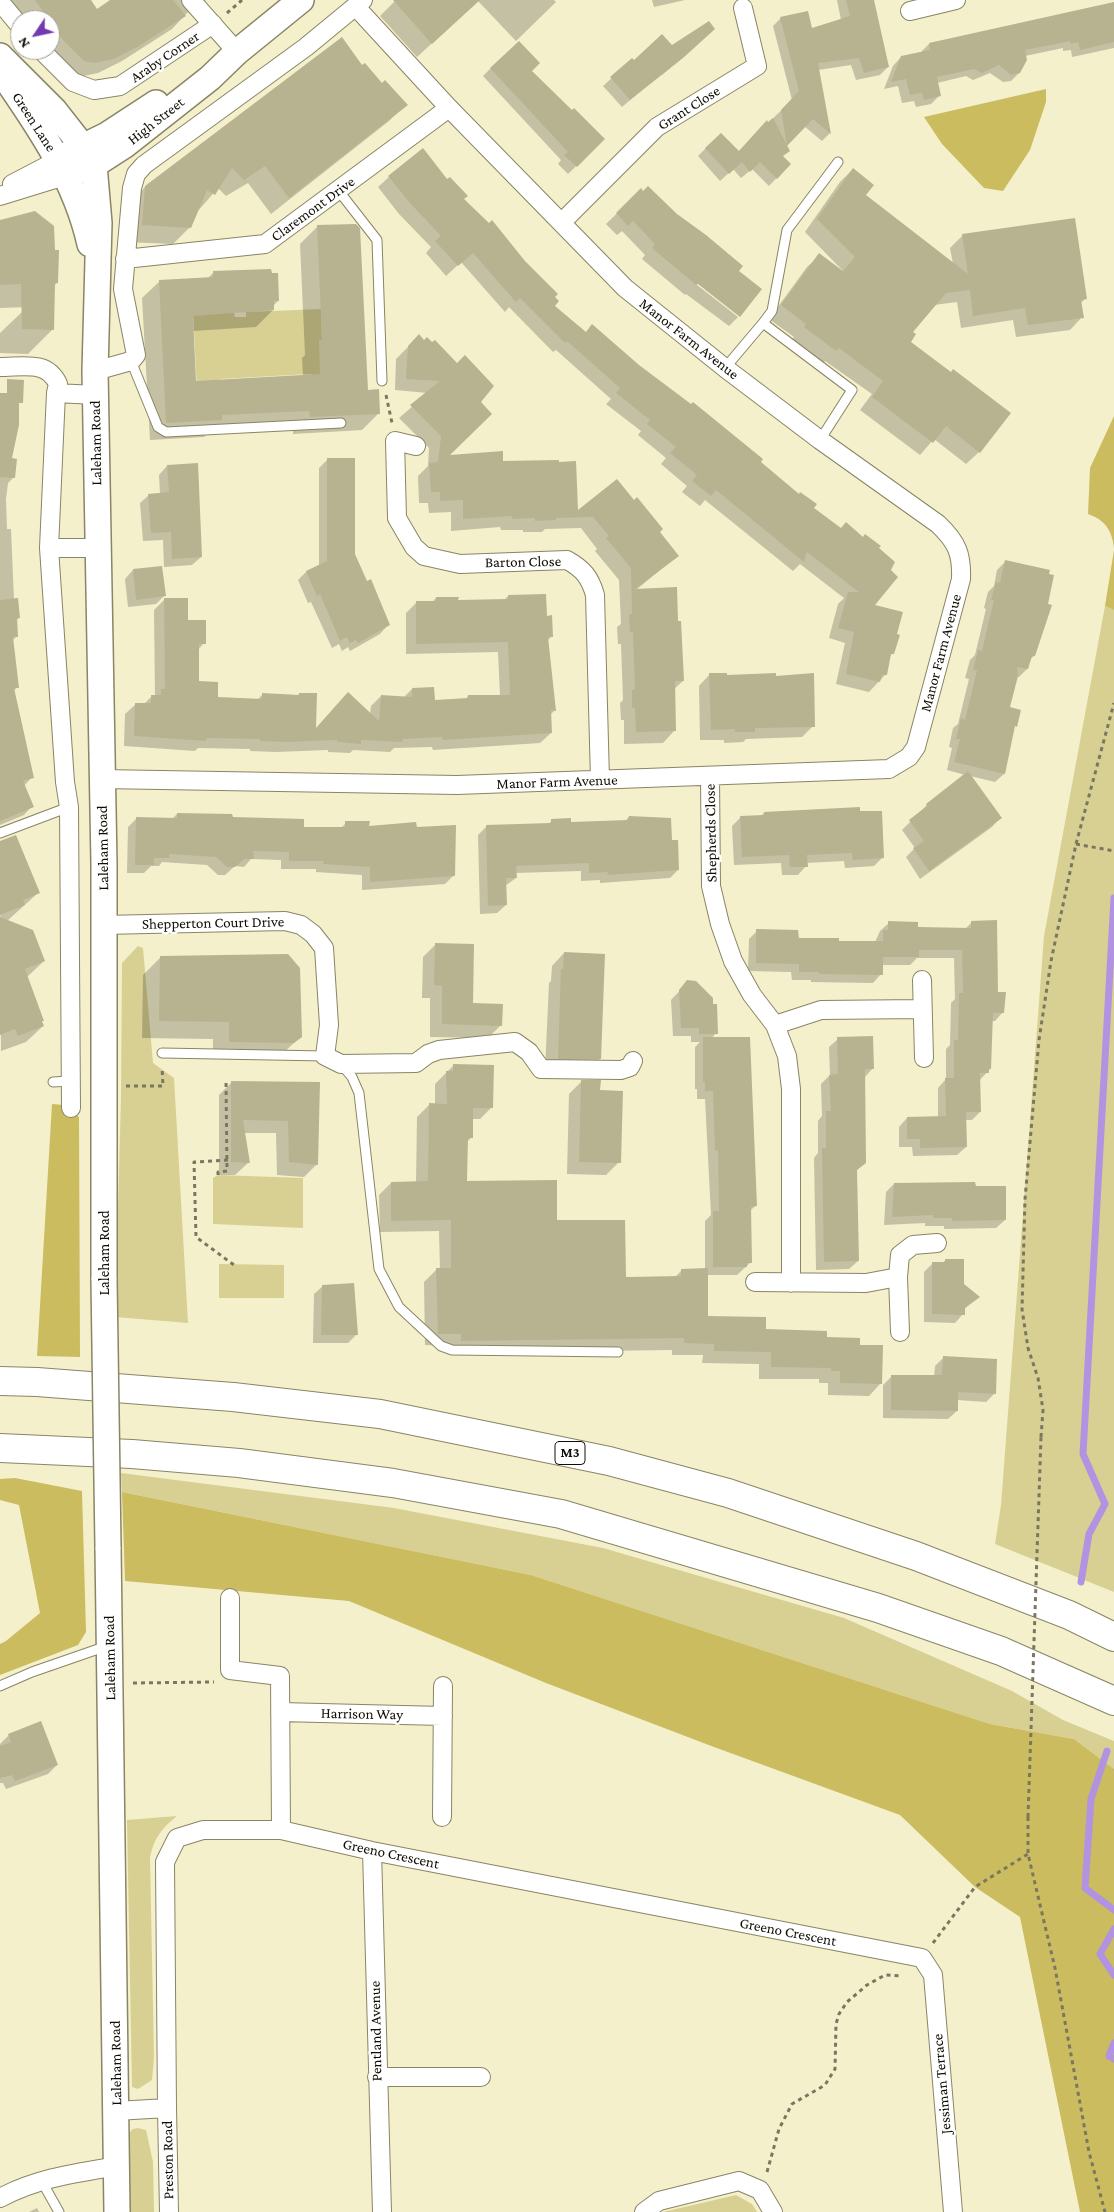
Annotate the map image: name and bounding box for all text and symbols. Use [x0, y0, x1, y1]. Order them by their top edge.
north arrow [10, 10, 60, 60]
street label: Araby Corner [127, 27, 203, 87]
text: N [14, 34, 33, 51]
street label: Grant Close [655, 82, 723, 134]
street label: Green Lane [8, 89, 60, 155]
street label: High Street [124, 93, 188, 149]
street label: Claremont Drive [268, 173, 358, 245]
street label: Manor Farm Avenue [636, 295, 742, 383]
street label: Laleham Road [86, 400, 106, 486]
street label: Barton Close [485, 552, 561, 572]
street label: Manor Farm Avenue [917, 592, 965, 714]
street label: Manor Farm Avenue [496, 771, 618, 793]
street label: Shepherds Close [701, 784, 721, 882]
street label: Laleham Road [93, 805, 113, 891]
street label: Shepperton Court Drive [142, 913, 284, 933]
street label: Laleham Road [95, 1210, 113, 1296]
road number: M3 [555, 1442, 585, 1465]
street label: Laleham Road [100, 1615, 120, 1701]
street label: Harrison Way [321, 1704, 403, 1724]
street label: Greeno Crescent [341, 1835, 441, 1873]
street label: Greeno Crescent [738, 1914, 838, 1950]
street label: Pentland Avenue [366, 1981, 386, 2081]
street label: Laleham Road [106, 2020, 126, 2106]
street label: Jessiman Terrace [929, 2033, 955, 2135]
street label: Preston Road [158, 2121, 178, 2199]

